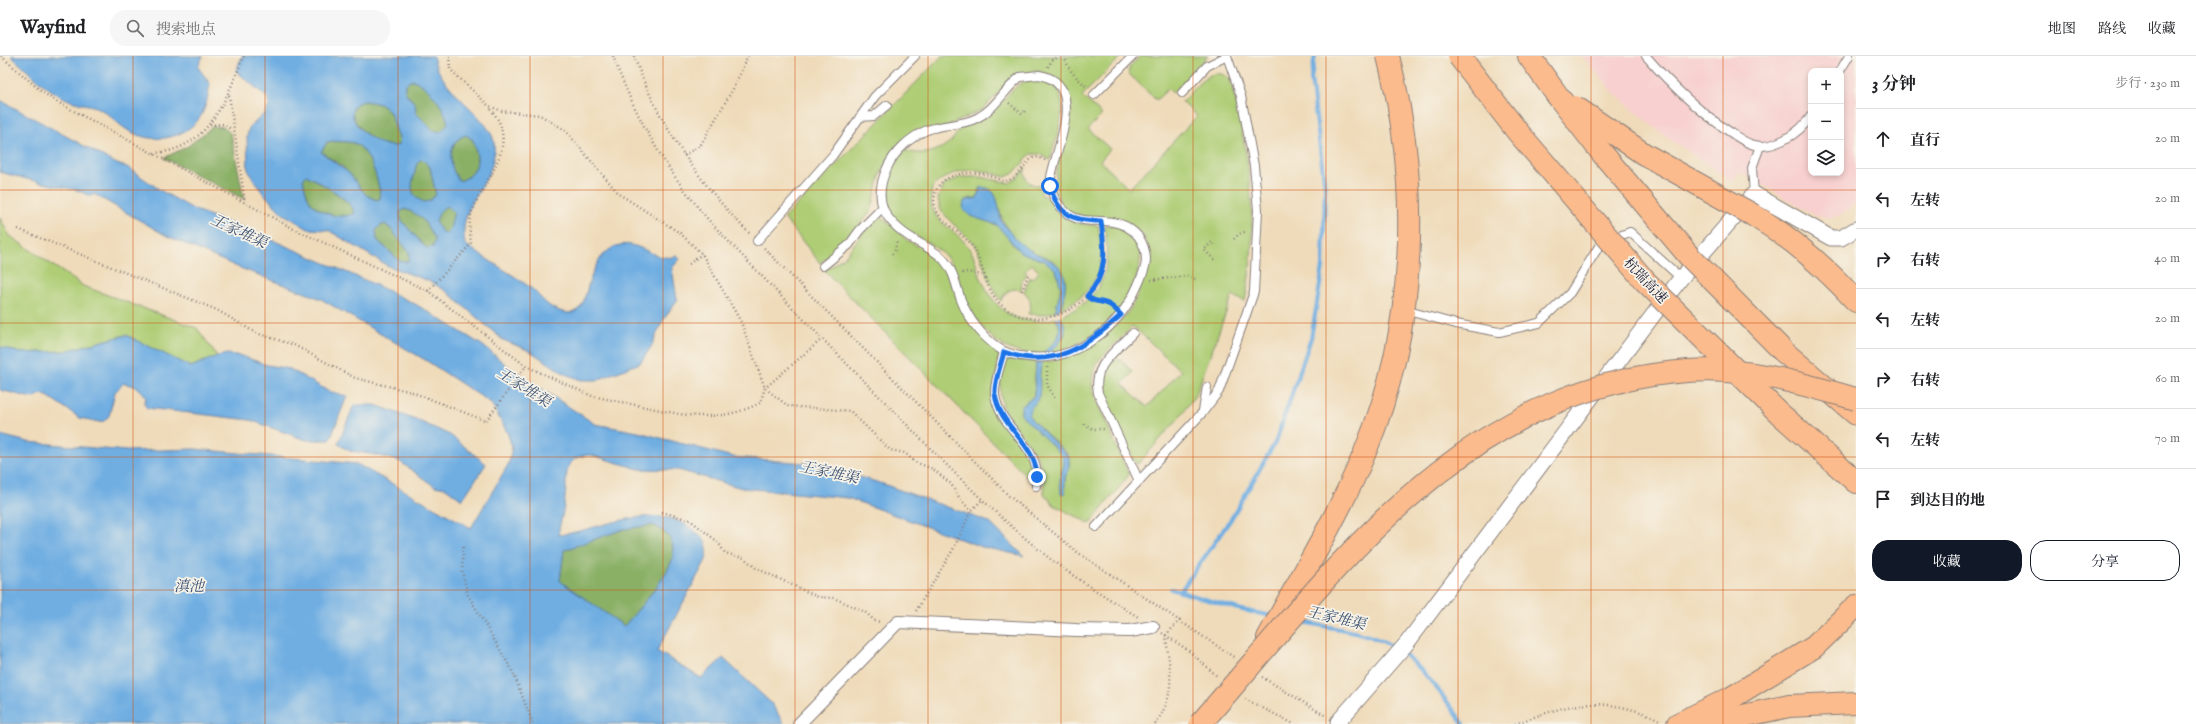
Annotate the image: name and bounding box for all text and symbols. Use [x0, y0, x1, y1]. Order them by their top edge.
search box [110, 10, 390, 46]
text: Wayfind [20, 16, 86, 40]
icon: search [124, 17, 146, 39]
text: 搜索地点 [156, 20, 216, 39]
text: 地图 [2048, 20, 2076, 38]
text: 路线 [2098, 20, 2126, 38]
text: 收藏 [2148, 20, 2176, 38]
map controls [1808, 68, 1844, 176]
button: + [1808, 68, 1844, 104]
text: 3 分钟 [1872, 74, 1916, 95]
text: 步行 · 230 m [2115, 75, 2180, 92]
button: − [1808, 104, 1844, 140]
icon: ahead [1872, 128, 1894, 150]
text: 20 m [2155, 130, 2180, 147]
text: 直行 [1910, 131, 1940, 150]
button: layers [1808, 140, 1844, 176]
route start [1041, 177, 1059, 195]
icon: left [1872, 188, 1894, 210]
text: 20 m [2155, 190, 2180, 207]
text: 左转 [1910, 191, 1940, 210]
water label: 王家堆渠 [208, 210, 272, 254]
icon: right [1872, 248, 1894, 270]
text: 40 m [2154, 250, 2180, 267]
text: 右转 [1910, 251, 1940, 270]
street label: 杭瑞高速 [1620, 254, 1671, 307]
icon: left [1872, 308, 1894, 330]
text: 20 m [2155, 310, 2180, 327]
text: 左转 [1910, 311, 1940, 330]
water label: 王家堆渠 [493, 363, 556, 412]
icon: right [1872, 368, 1894, 390]
text: 60 m [2155, 370, 2180, 387]
text: 右转 [1910, 371, 1940, 390]
icon: left [1872, 428, 1894, 450]
text: 70 m [2155, 430, 2180, 447]
text: 左转 [1910, 431, 1940, 450]
water label: 王家堆渠 [798, 457, 862, 488]
route end [1028, 468, 1046, 486]
icon: arrive [1872, 488, 1894, 510]
text: 到达目的地 [1910, 491, 1985, 510]
button: 收藏 [1872, 540, 2022, 581]
button: 分享 [2030, 540, 2180, 581]
water label: 滇池 [174, 577, 206, 596]
water label: 王家堆渠 [1305, 602, 1369, 635]

